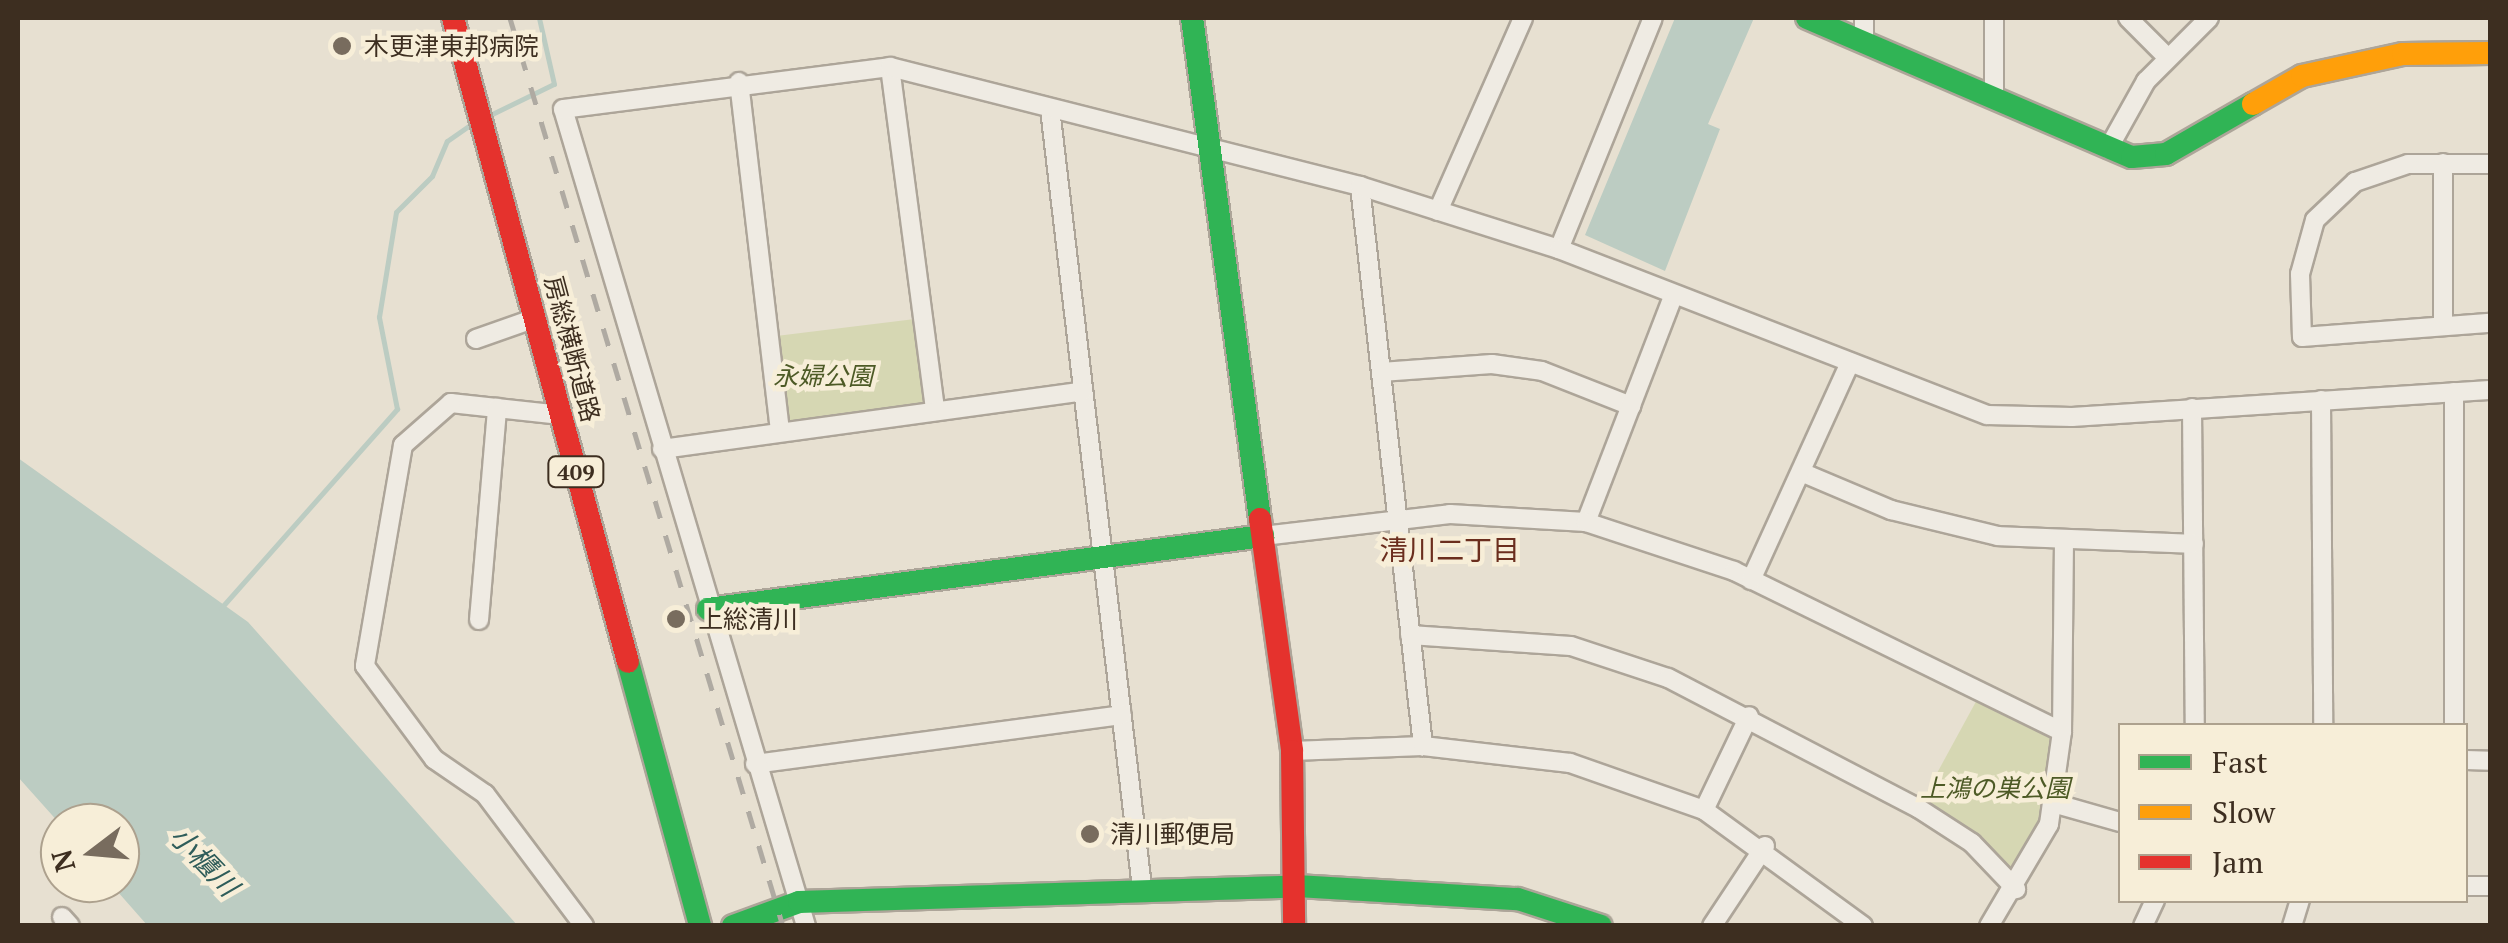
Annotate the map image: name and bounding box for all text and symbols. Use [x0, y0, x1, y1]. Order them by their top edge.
place label: 木更津東邦病院 [364, 31, 539, 61]
marker: 木更津東邦病院 [329, 33, 355, 59]
street label: 房総横断道路 [538, 273, 606, 425]
park label: 永婦公園 [773, 361, 873, 391]
road number: 409 [546, 455, 606, 489]
district label: 清川二丁目 [1380, 533, 1520, 567]
place label: 上総清川 [698, 604, 798, 634]
marker: 上総清川 [663, 606, 689, 632]
legend [2118, 723, 2468, 903]
text: Fast [2212, 742, 2268, 782]
park label: 上鴻の巣公園 [1920, 773, 2070, 803]
text: Slow [2212, 792, 2275, 832]
north arrow [40, 803, 140, 903]
water label: 小櫃川 [163, 819, 245, 903]
place label: 清川郵便局 [1110, 819, 1235, 849]
marker: 清川郵便局 [1079, 823, 1101, 845]
text: Jam [2212, 842, 2263, 882]
text: N [42, 846, 83, 876]

